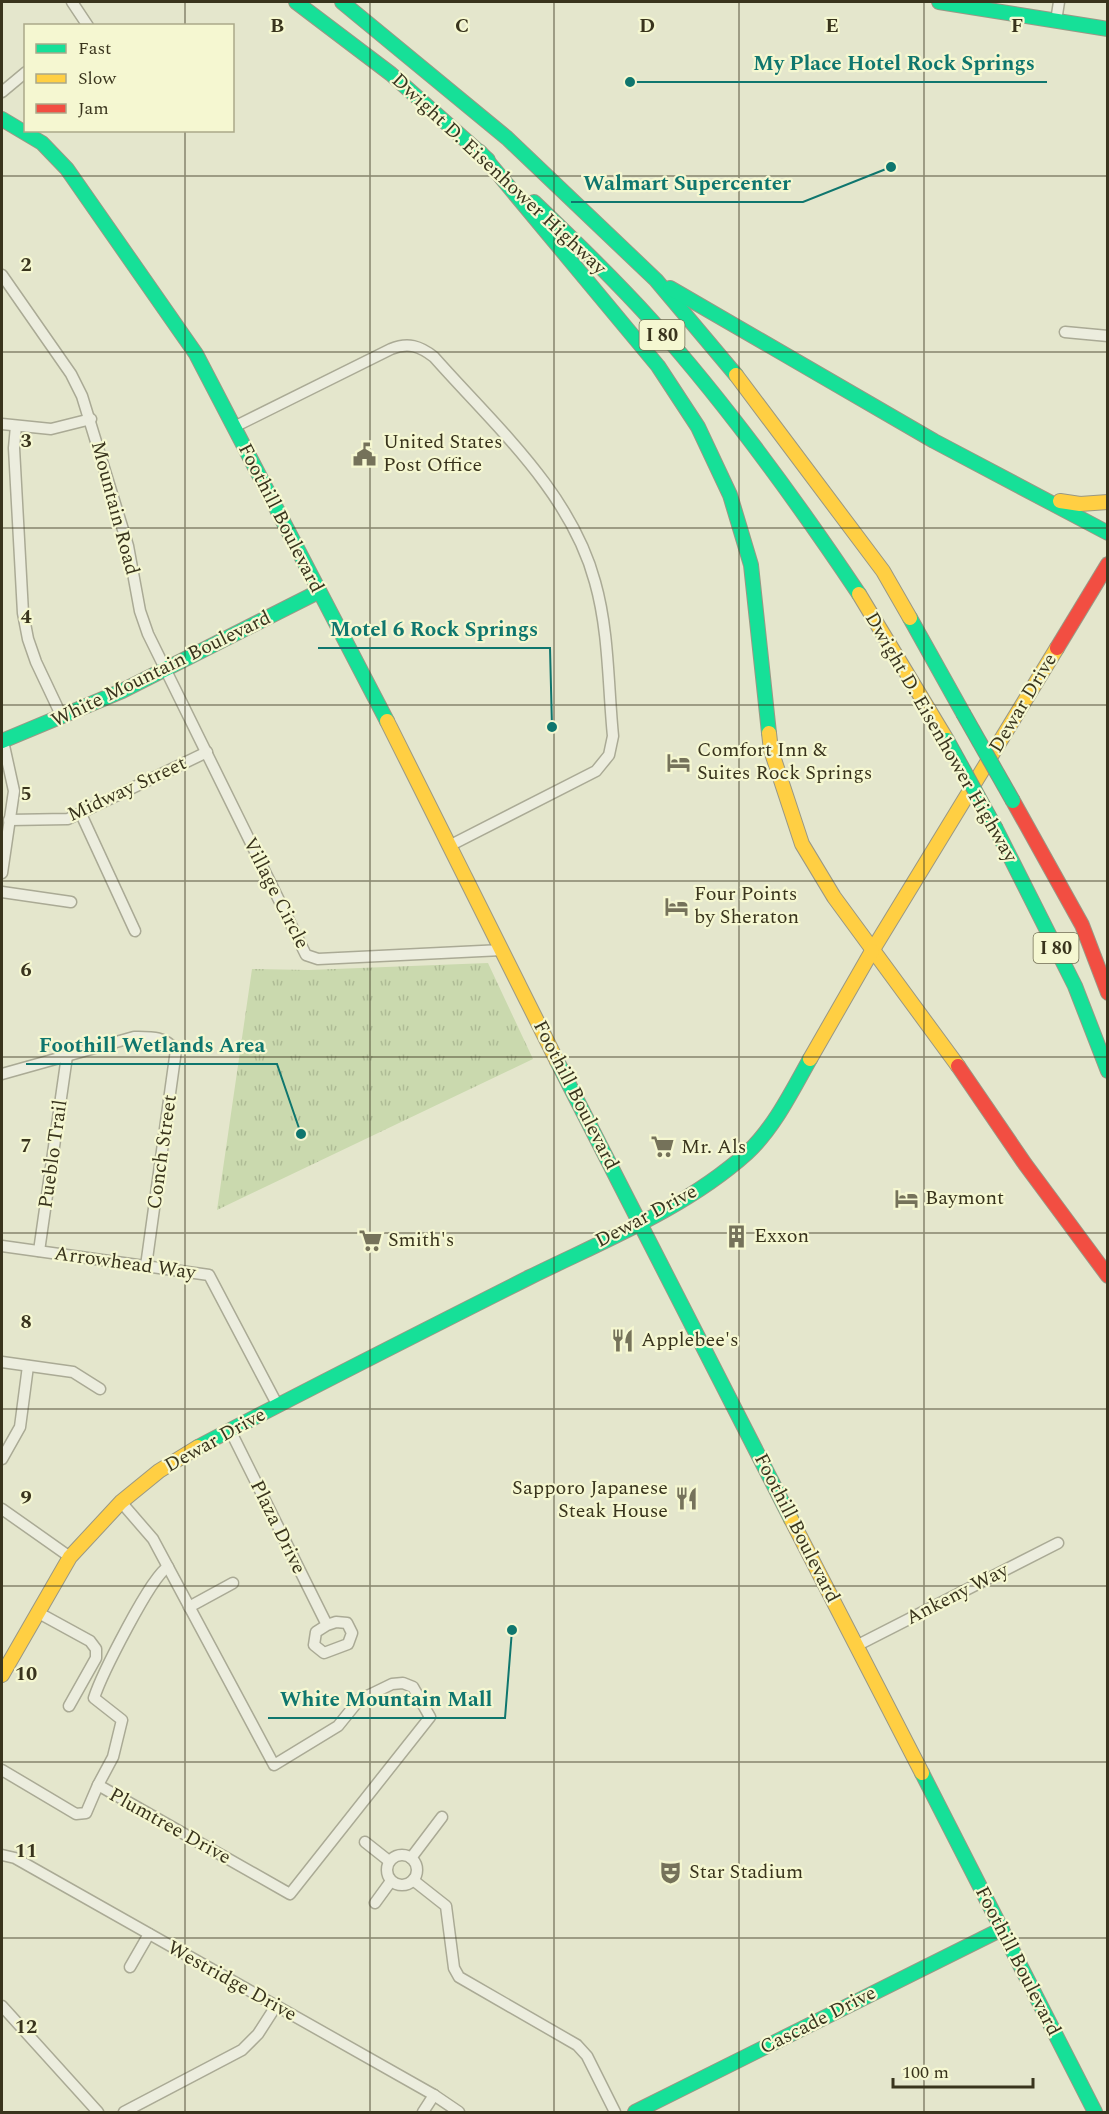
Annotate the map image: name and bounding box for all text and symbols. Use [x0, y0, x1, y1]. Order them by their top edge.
text: B [270, 11, 284, 41]
text: C [455, 11, 469, 41]
text: D [639, 11, 655, 41]
text: E [825, 11, 839, 41]
text: F [1011, 11, 1023, 41]
legend [24, 24, 234, 132]
text: Fast [78, 35, 111, 62]
callout: My Place Hotel Rock Springs [741, 43, 1047, 82]
text: My Place Hotel Rock Springs [753, 48, 1035, 80]
text: Slow [78, 65, 117, 92]
street label: Dwight D. Eisenhower Highway [385, 66, 614, 283]
text: Jam [78, 95, 109, 122]
callout: Walmart Supercenter [571, 163, 803, 202]
text: Walmart Supercenter [583, 168, 791, 200]
text: 2 [20, 250, 32, 280]
road number: I 80 [640, 320, 684, 350]
text: 3 [20, 426, 32, 456]
place label: United States Post Office [383, 427, 503, 480]
street label: Mountain Road [83, 438, 147, 578]
street label: Foothill Boulevard [230, 438, 332, 598]
public building icon: United States Post Office [352, 441, 378, 467]
text: 4 [20, 602, 32, 632]
street label: White Mountain Boulevard [46, 603, 276, 735]
street label: Dwight D. Eisenhower Highway [857, 606, 1026, 869]
callout: Motel 6 Rock Springs [318, 609, 550, 648]
text: Motel 6 Rock Springs [330, 614, 538, 646]
street label: Dewar Drive [981, 647, 1065, 759]
place label: Comfort Inn & Suites Rock Springs [697, 735, 872, 788]
street label: Midway Street [62, 748, 192, 830]
hotel icon: Comfort Inn & Suites Rock Springs [666, 749, 692, 775]
text: 5 [20, 779, 32, 809]
street label: Village Circle [235, 832, 317, 954]
place label: Four Points by Sheraton [694, 879, 799, 932]
hotel icon: Four Points by Sheraton [663, 893, 689, 919]
road number: I 80 [1034, 933, 1078, 963]
text: 6 [20, 955, 32, 985]
street label: Foothill Boulevard [525, 1015, 627, 1175]
callout: Foothill Wetlands Area [26, 1025, 277, 1064]
text: Foothill Wetlands Area [39, 1030, 265, 1062]
street label: Conch Street [139, 1093, 185, 1211]
street label: Pueblo Trail [31, 1098, 75, 1210]
text: 7 [20, 1131, 32, 1161]
place label: Mr. Als [681, 1132, 746, 1162]
supermarket icon: Mr. Als [650, 1134, 676, 1160]
street label: Dewar Drive [590, 1176, 702, 1256]
place label: Baymont [925, 1183, 1004, 1213]
hotel icon: Baymont [894, 1185, 920, 1211]
place label: Exxon [754, 1221, 809, 1251]
building icon: Exxon [723, 1223, 749, 1249]
place label: Smith's [388, 1225, 454, 1255]
supermarket icon: Smith's [357, 1227, 383, 1253]
street label: Arrowhead Way [52, 1238, 199, 1288]
text: 8 [20, 1307, 32, 1337]
place label: Applebee's [641, 1325, 739, 1355]
restaurant icon: Applebee's [610, 1327, 636, 1353]
street label: Dewar Drive [159, 1400, 271, 1480]
street label: Foothill Boulevard [746, 1448, 848, 1608]
place label: Sapporo Japanese Steak House [512, 1473, 668, 1526]
street label: Plaza Drive [242, 1475, 314, 1579]
text: 9 [20, 1483, 32, 1513]
restaurant icon: Sapporo Japanese Steak House [673, 1486, 699, 1512]
street label: Ankeny Way [900, 1555, 1015, 1633]
text: 10 [15, 1659, 37, 1689]
callout: White Mountain Mall [268, 1679, 505, 1718]
text: White Mountain Mall [280, 1684, 493, 1716]
street label: Plumtree Drive [103, 1780, 237, 1872]
text: 11 [15, 1836, 37, 1866]
place label: Star Stadium [689, 1857, 803, 1887]
theatre icon: Star Stadium [658, 1859, 684, 1885]
street label: Foothill Boulevard [967, 1881, 1069, 2041]
street label: Westridge Drive [162, 1933, 302, 2029]
street label: Cascade Drive [755, 1978, 881, 2062]
text: 12 [15, 2012, 37, 2042]
scale bar [893, 2051, 1032, 2089]
text: 100 m [902, 2059, 949, 2086]

